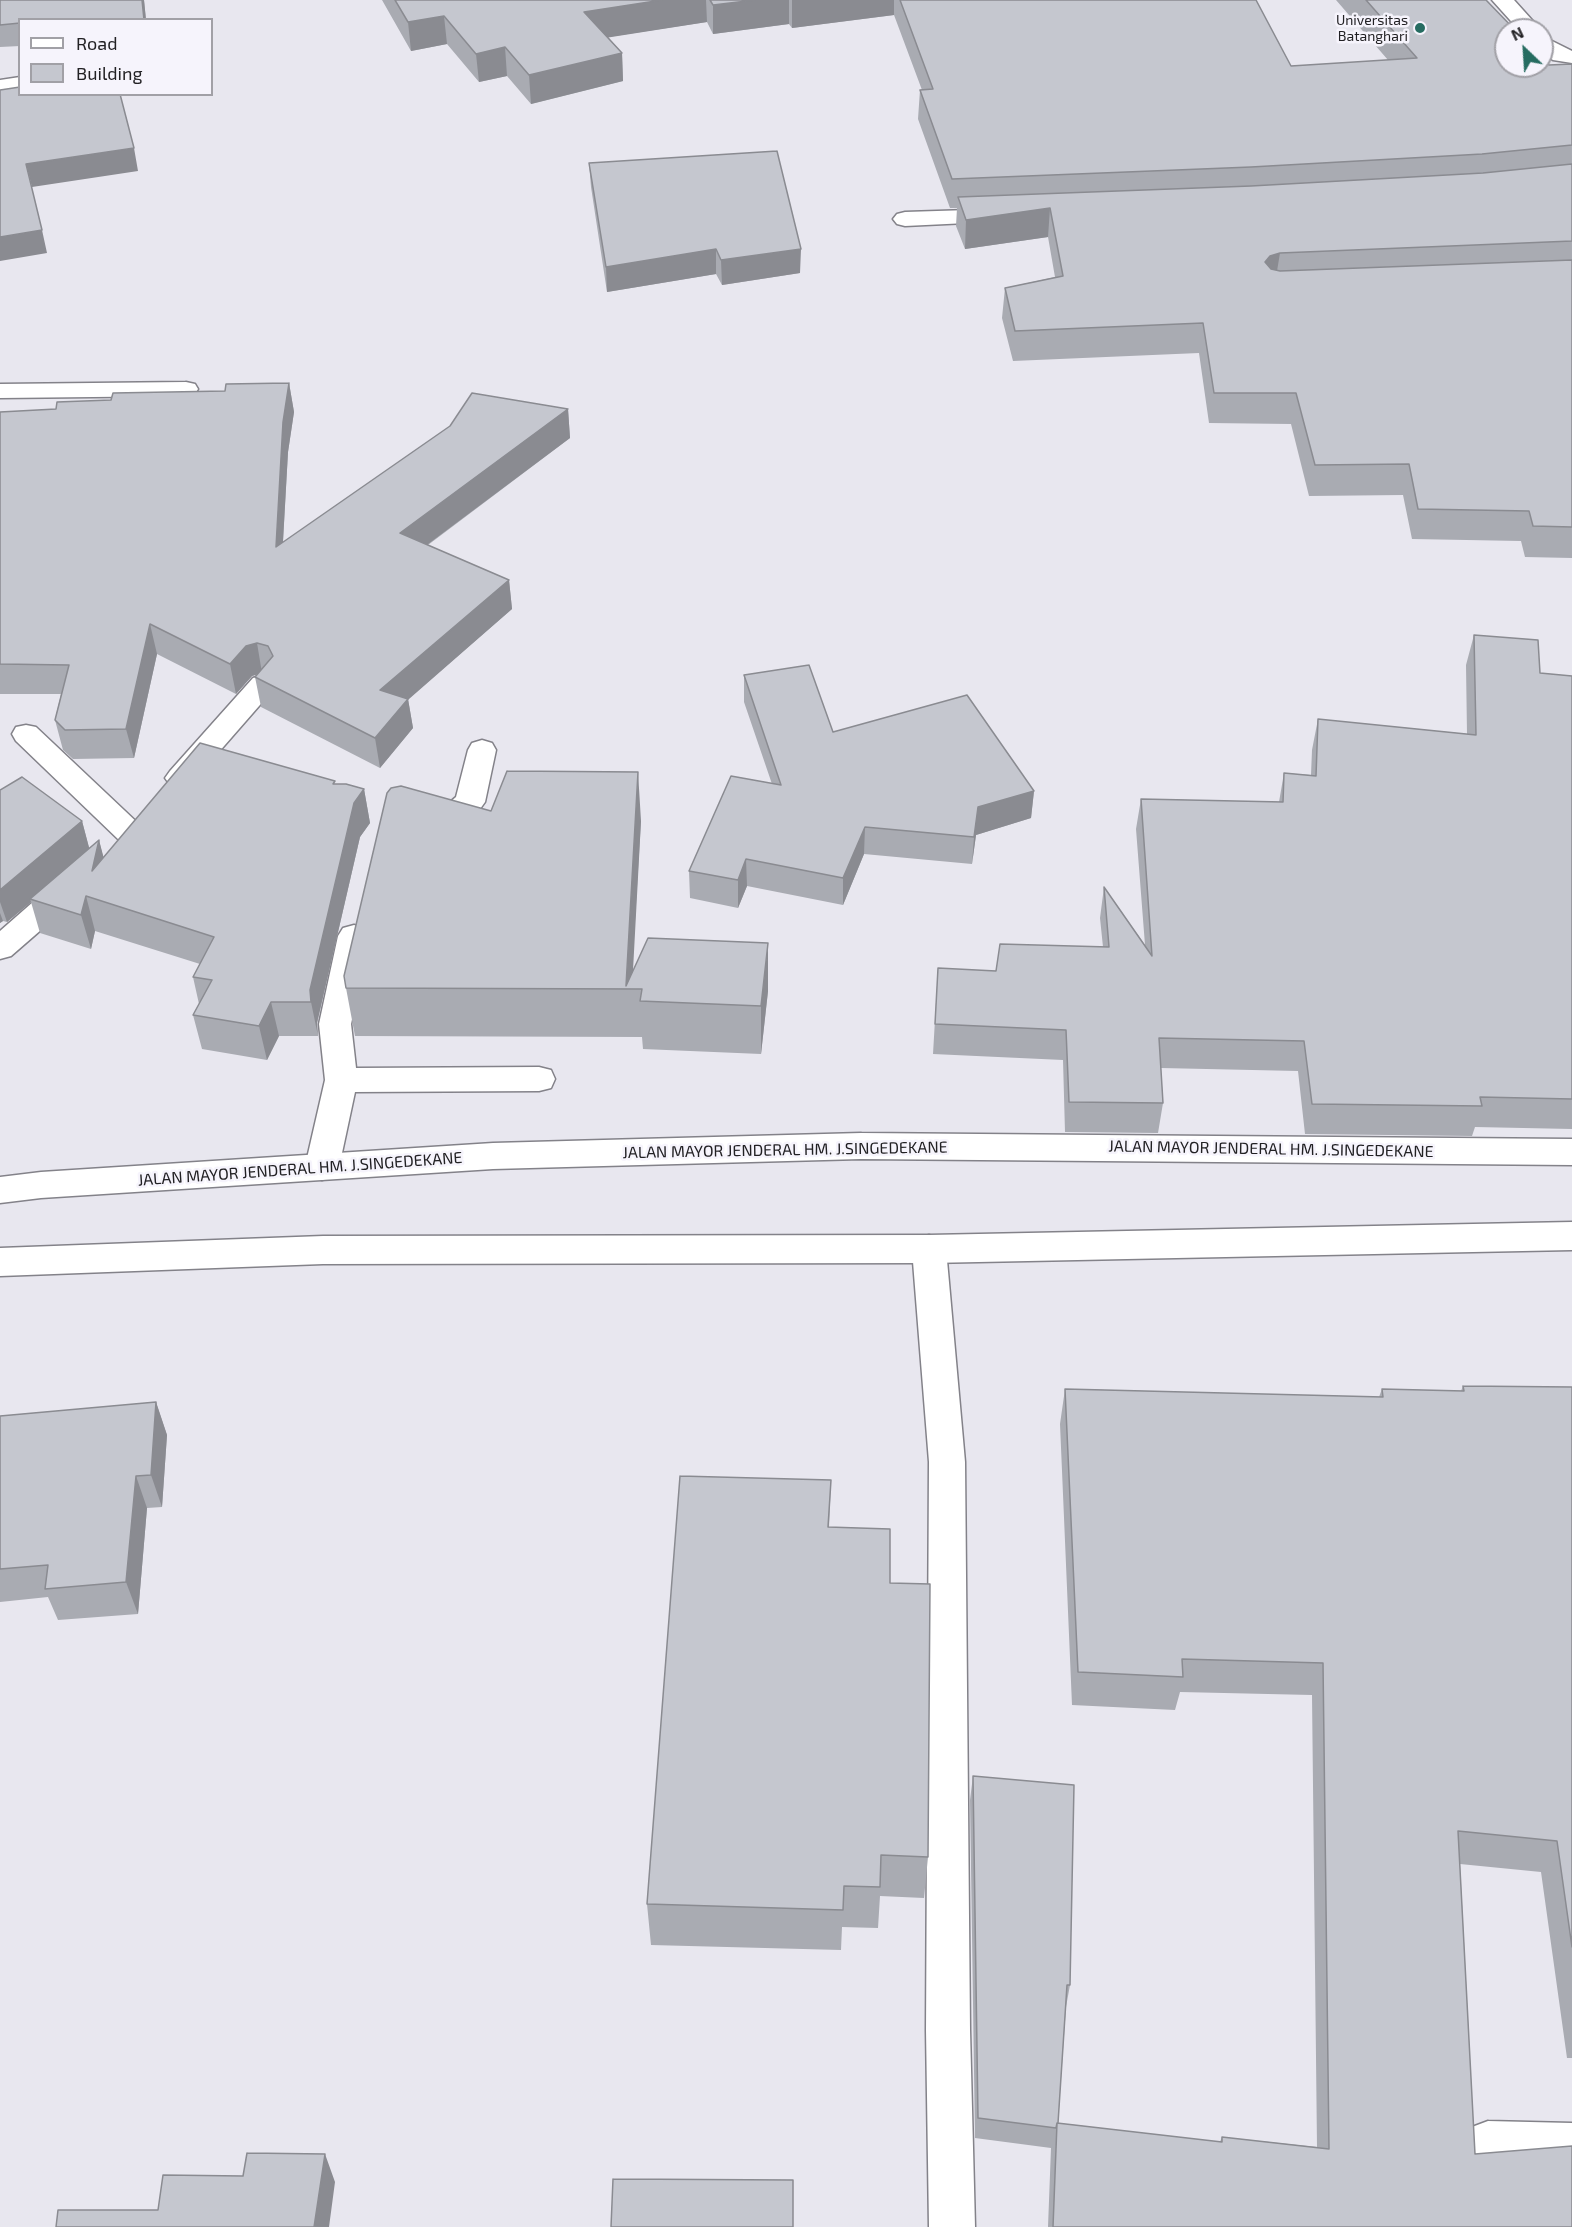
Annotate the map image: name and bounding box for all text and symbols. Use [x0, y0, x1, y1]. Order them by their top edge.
place label: Universitas Batanghari [1336, 12, 1408, 44]
legend [18, 18, 213, 96]
north arrow [1494, 18, 1554, 78]
marker: Universitas Batanghari [1413, 21, 1427, 35]
text: N [1508, 22, 1526, 44]
text: Road [76, 32, 117, 54]
text: Building [76, 62, 143, 84]
street label: JALAN MAYOR JENDERAL HM. J.SINGEDEKANE [1108, 1137, 1434, 1161]
street label: JALAN MAYOR JENDERAL HM. J.SINGEDEKANE [622, 1138, 948, 1162]
street label: JALAN MAYOR JENDERAL HM. J.SINGEDEKANE [137, 1148, 463, 1190]

